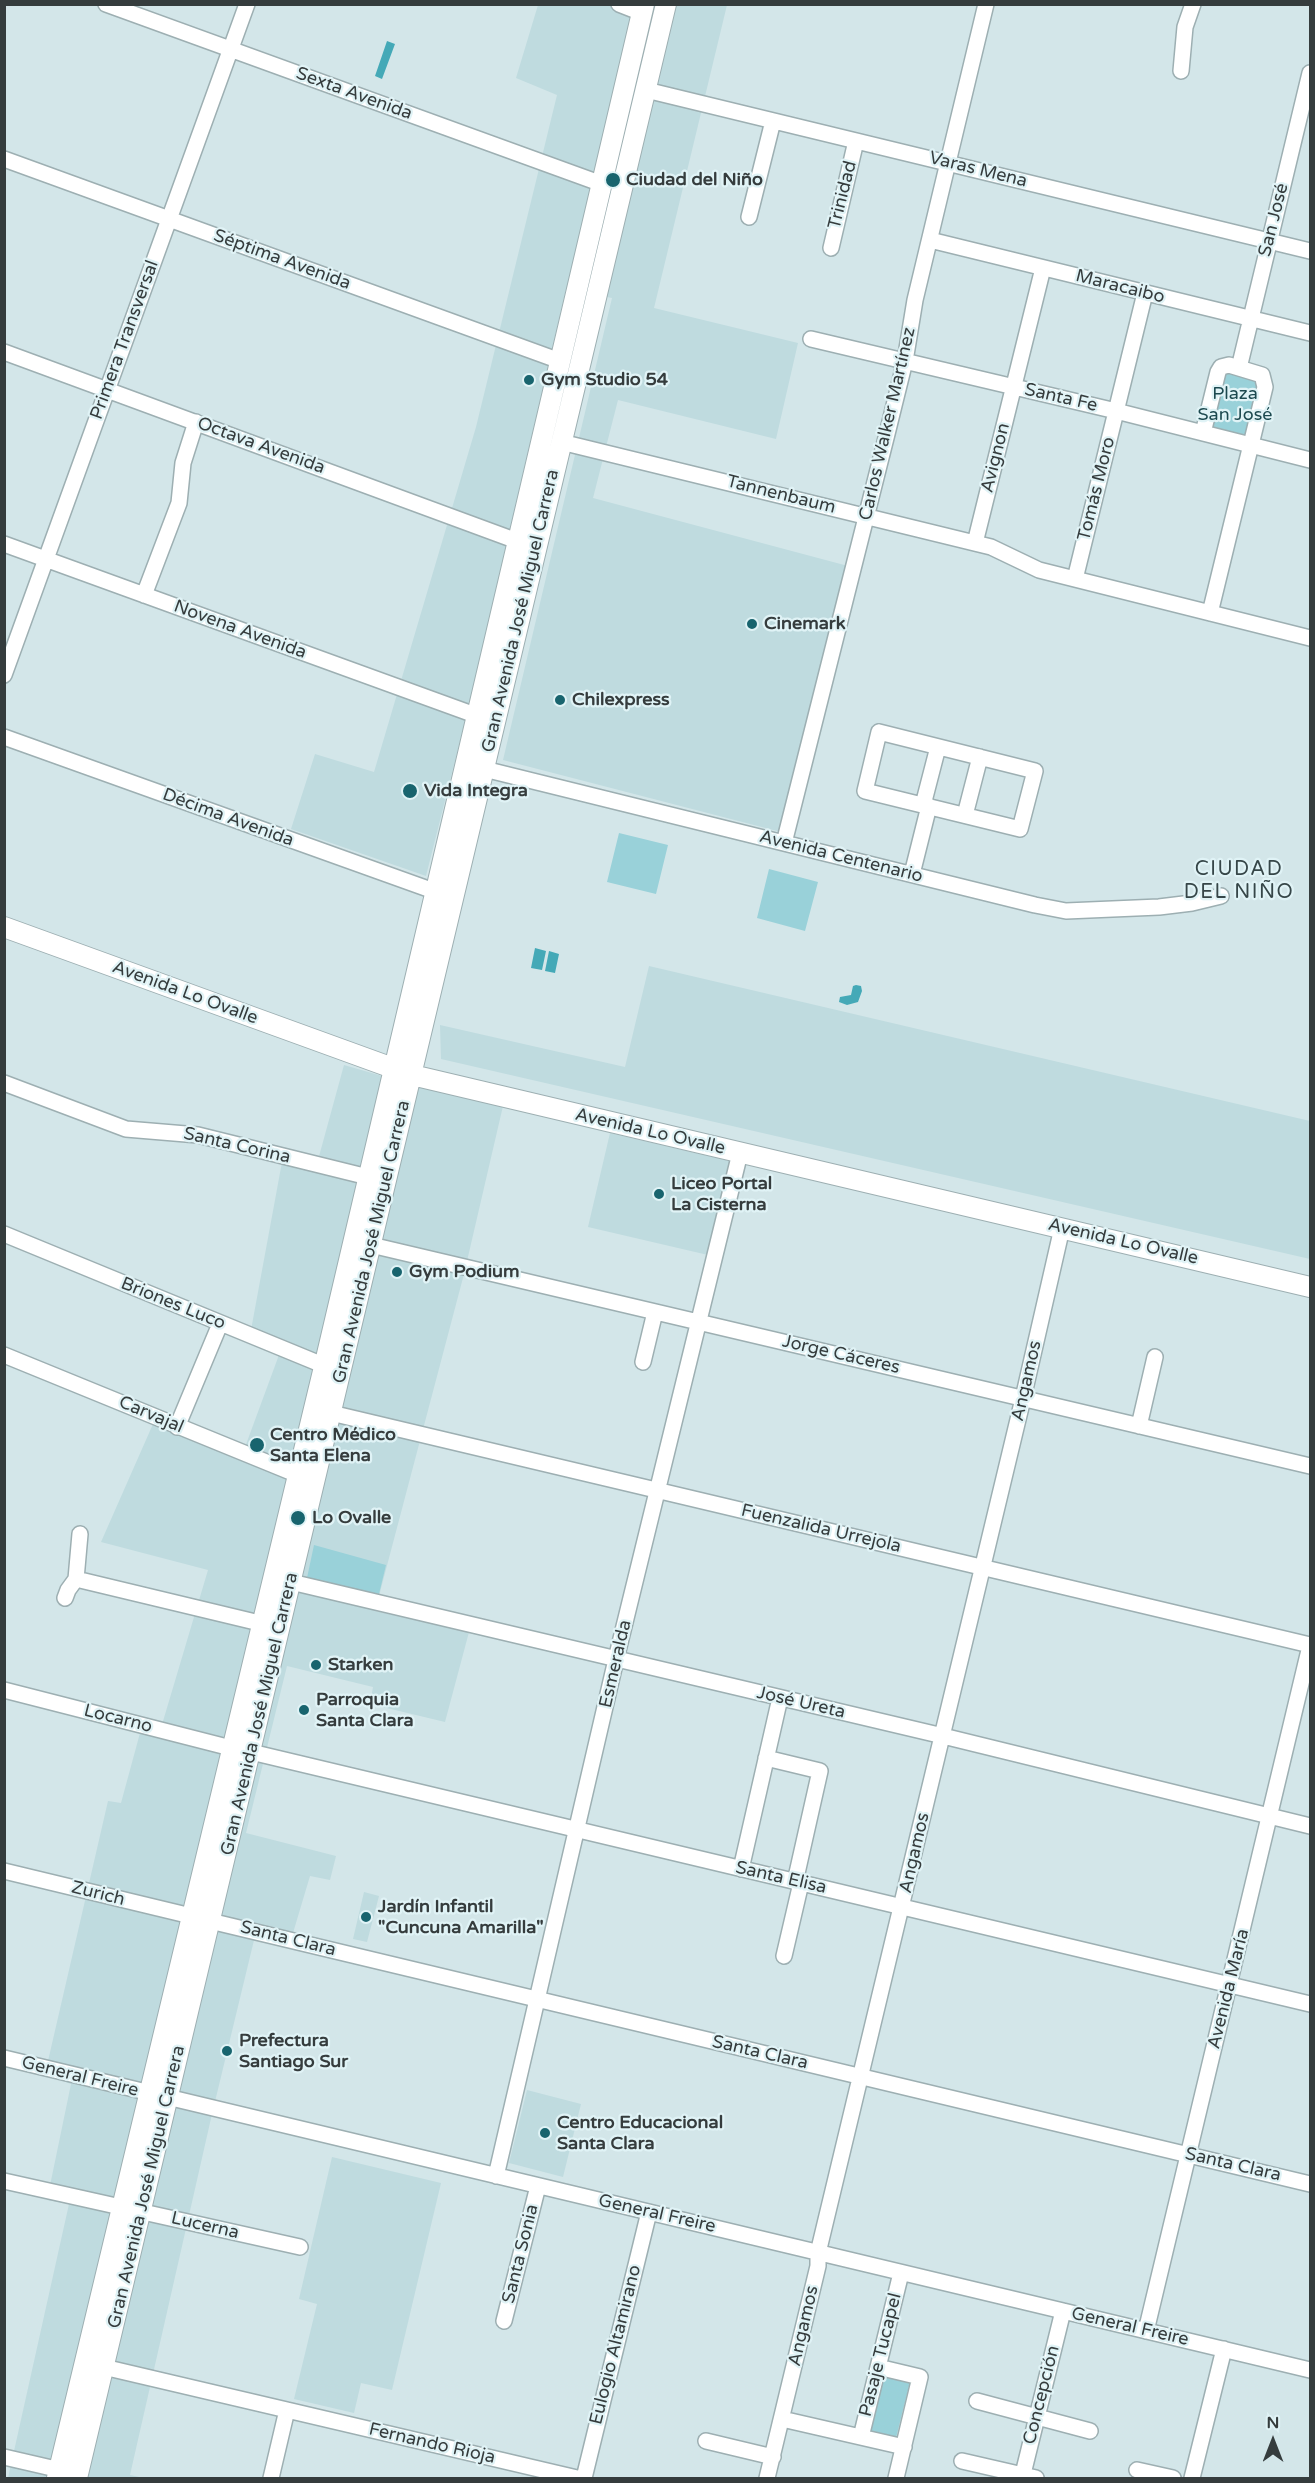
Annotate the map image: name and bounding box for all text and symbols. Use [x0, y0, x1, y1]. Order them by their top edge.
street label: Sexta Avenida [293, 63, 415, 125]
street label: Varas Mena [927, 147, 1029, 193]
street label: Trinidad [824, 159, 862, 231]
place label: Ciudad del Niño [626, 169, 763, 191]
marker: Ciudad del Niño [604, 171, 622, 189]
street label: San José [1254, 181, 1294, 259]
street label: Séptima Avenida [210, 225, 354, 295]
street label: Primera Transversal [86, 257, 164, 423]
street label: Maracaibo [1073, 266, 1167, 308]
street label: Carlos Walker Martínez [855, 325, 921, 523]
place label: Gym Studio 54 [541, 369, 668, 391]
marker: Gym Studio 54 [522, 373, 536, 387]
street label: Santa Fe [1023, 379, 1099, 417]
park label: Plaza San José [1197, 383, 1273, 426]
street label: Octava Avenida [194, 413, 328, 479]
street label: Avignon [977, 421, 1015, 495]
street label: Tomás Moro [1074, 435, 1120, 543]
street label: Gran Avenida José Miguel Carrera [478, 467, 564, 755]
street label: Tannenbaum [724, 471, 838, 519]
street label: Novena Avenida [171, 596, 309, 664]
place label: Cinemark [764, 613, 845, 635]
marker: Cinemark [745, 617, 759, 631]
place label: Chilexpress [572, 689, 670, 711]
marker: Chilexpress [553, 693, 567, 707]
place label: Vida Integra [424, 780, 528, 802]
marker: Vida Integra [401, 782, 419, 800]
street label: Décima Avenida [159, 784, 297, 852]
street label: Avenida Centenario [757, 826, 925, 888]
district label: CIUDAD DEL NIÑO [1184, 858, 1294, 905]
street label: Avenida Lo Ovalle [109, 957, 261, 1029]
street label: Gran Avenida José Miguel Carrera [329, 1098, 415, 1386]
street label: Avenida Lo Ovalle [573, 1104, 727, 1160]
street label: Santa Corina [181, 1123, 293, 1169]
place label: Liceo Portal La Cisterna [671, 1173, 772, 1216]
marker: Liceo Portal La Cisterna [652, 1187, 666, 1201]
street label: Avenida Lo Ovalle [1046, 1214, 1200, 1270]
place label: Gym Podium [409, 1261, 520, 1283]
marker: Gym Podium [390, 1265, 404, 1279]
street label: Briones Luco [118, 1273, 228, 1335]
street label: Jorge Cáceres [780, 1331, 902, 1379]
street label: Angamos [1007, 1339, 1047, 1423]
street label: Carvajal [115, 1392, 187, 1438]
place label: Centro Médico Santa Elena [270, 1424, 396, 1466]
marker: Centro Médico Santa Elena [248, 1436, 266, 1454]
street label: Fuenzalida Urrejola [739, 1500, 903, 1558]
place label: Lo Ovalle [312, 1507, 391, 1529]
marker: Lo Ovalle [289, 1509, 307, 1527]
street label: Gran Avenida José Miguel Carrera [217, 1570, 303, 1858]
street label: Esmeralda [595, 1618, 637, 1710]
place label: Starken [328, 1654, 393, 1676]
marker: Starken [309, 1658, 323, 1672]
street label: José Ureta [755, 1682, 847, 1724]
place label: Parroquia Santa Clara [316, 1689, 414, 1732]
street label: Locarno [82, 1700, 154, 1738]
marker: Parroquia Santa Clara [297, 1703, 311, 1717]
street label: Angamos [895, 1811, 935, 1895]
street label: Santa Elisa [733, 1857, 829, 1899]
street label: Zurich [69, 1877, 127, 1911]
place label: Jardín Infantil "Cuncuna Amarilla" [378, 1896, 544, 1938]
marker: Jardín Infantil "Cuncuna Amarilla" [359, 1910, 373, 1924]
street label: Santa Clara [238, 1917, 338, 1961]
street label: Avenida María [1204, 1927, 1254, 2051]
place label: Prefectura Santiago Sur [239, 2030, 348, 2072]
street label: Santa Clara [710, 2031, 810, 2075]
street label: Gran Avenida José Miguel Carrera [104, 2043, 190, 2331]
marker: Prefectura Santiago Sur [220, 2044, 234, 2058]
street label: General Freire [19, 2052, 141, 2102]
place label: Centro Educacional Santa Clara [557, 2112, 723, 2154]
marker: Centro Educacional Santa Clara [538, 2126, 552, 2140]
street label: Santa Clara [1183, 2143, 1283, 2187]
street label: General Freire [596, 2190, 718, 2238]
street label: Santa Sonia [498, 2202, 544, 2306]
street label: Lucerna [169, 2208, 241, 2244]
street label: Eulogio Altamirano [586, 2263, 646, 2427]
street label: Angamos [784, 2284, 824, 2368]
street label: Pasaje Tucapel [855, 2291, 907, 2419]
street label: General Freire [1069, 2303, 1191, 2351]
street label: Concepción [1019, 2343, 1065, 2447]
north arrow [1243, 2411, 1303, 2471]
text: N [1267, 2413, 1279, 2433]
street label: Fernando Rioja [367, 2419, 497, 2469]

